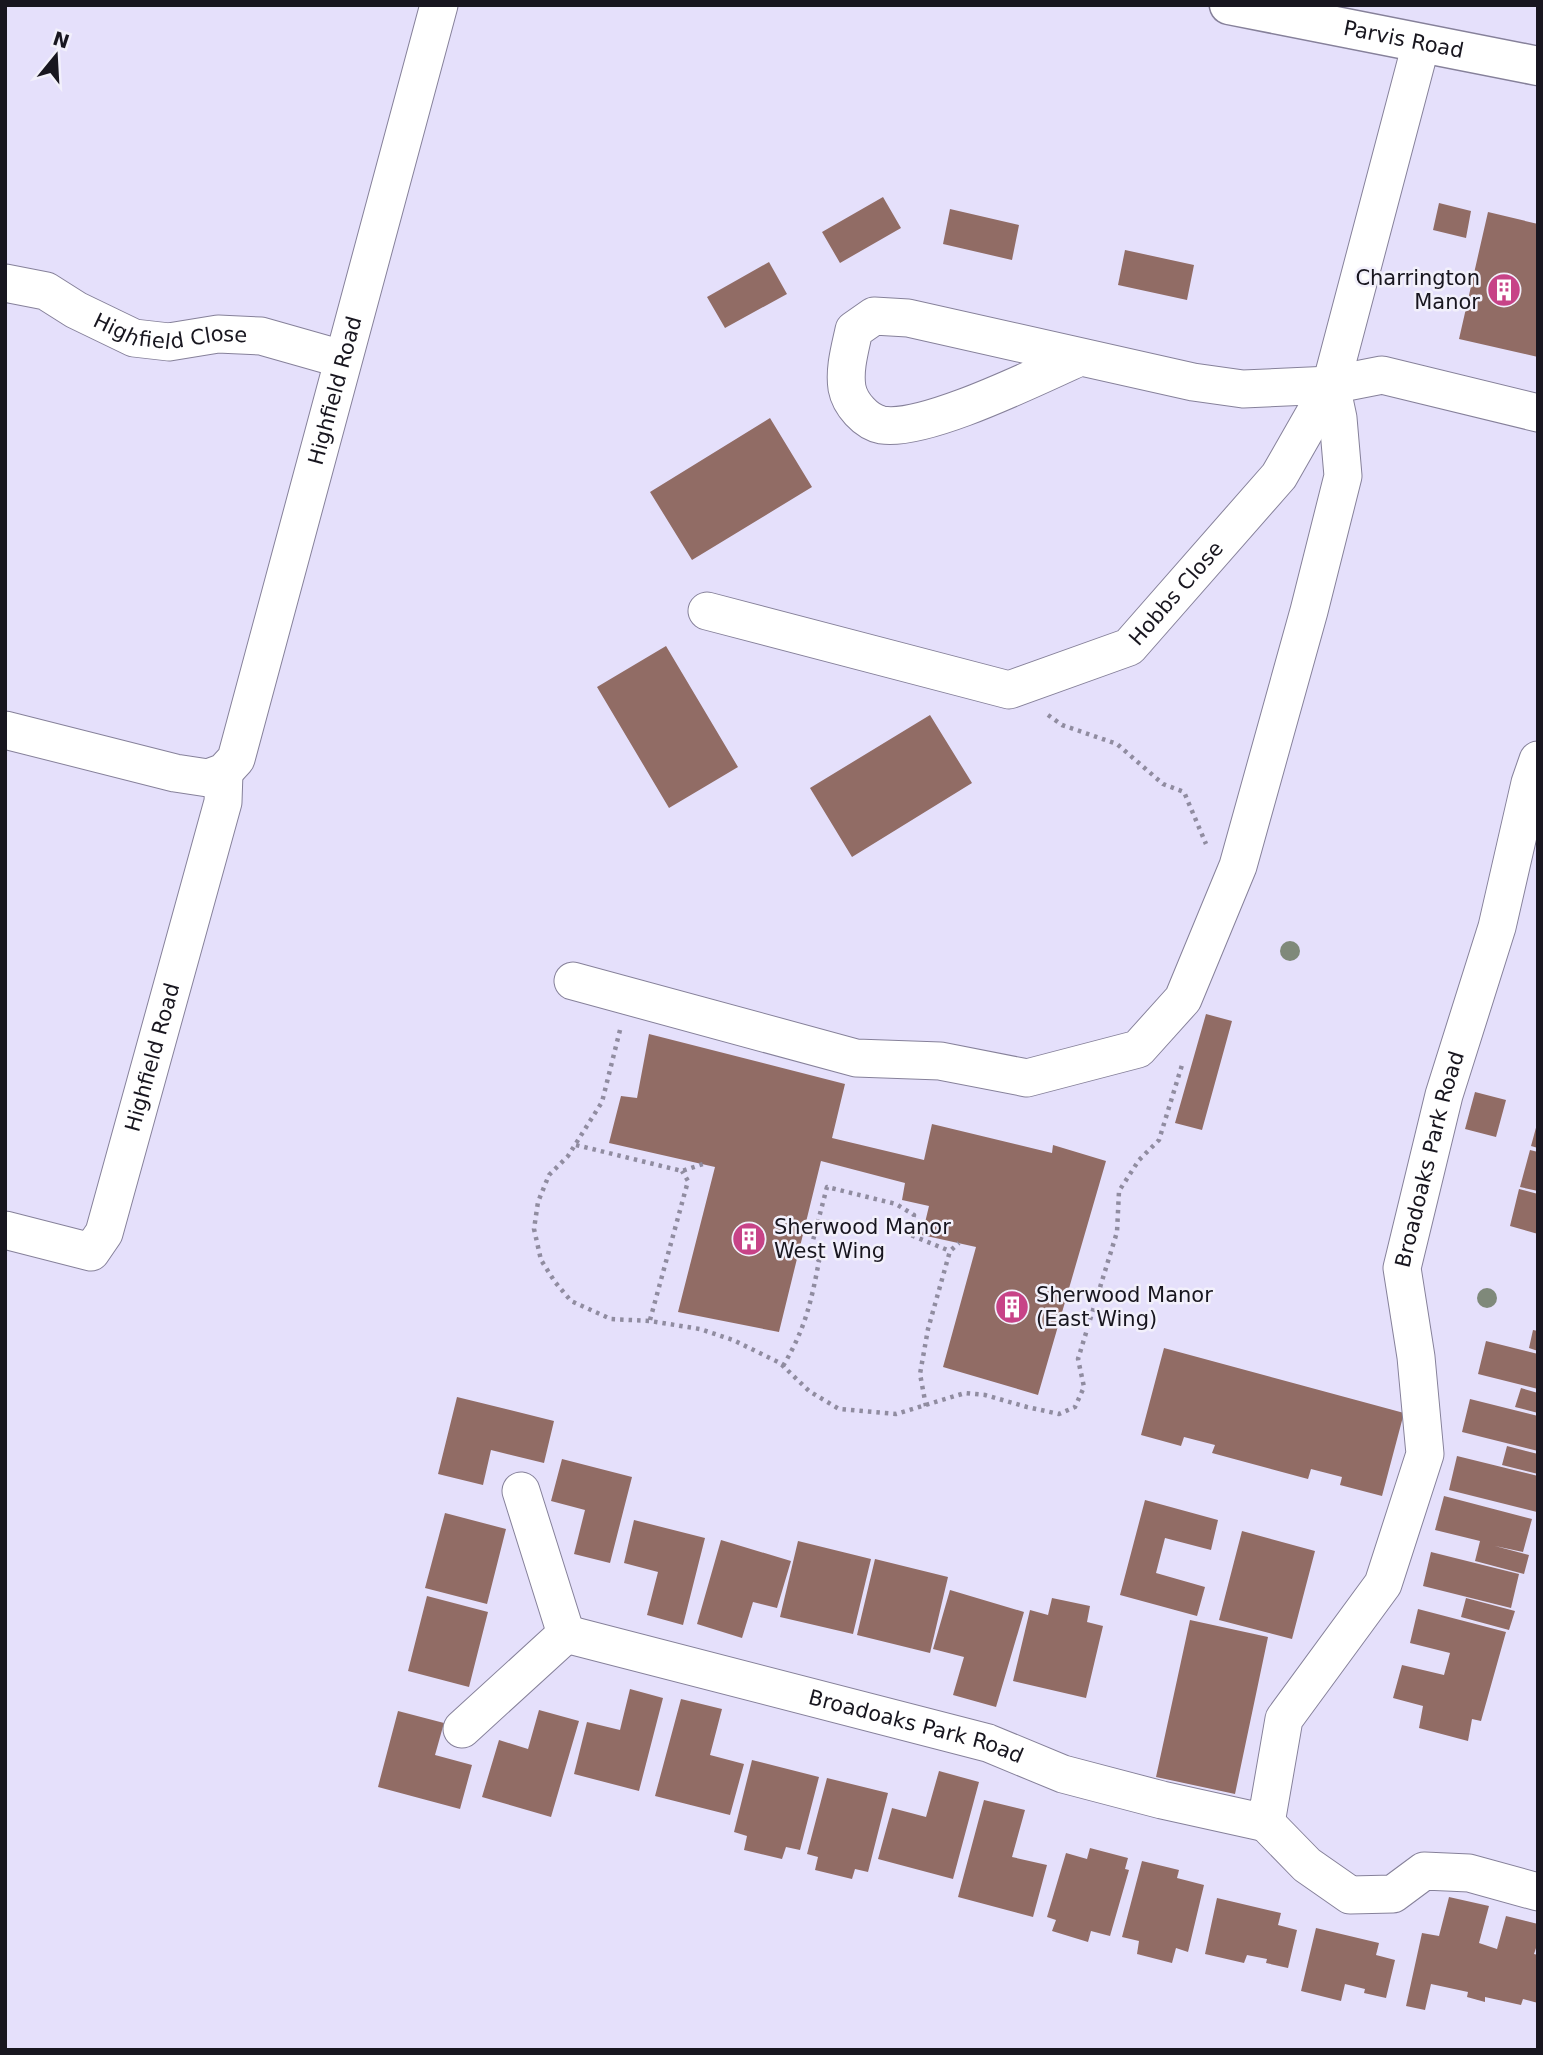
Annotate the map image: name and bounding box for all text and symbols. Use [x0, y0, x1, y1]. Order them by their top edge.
street label: Parvis Road [1342, 16, 1466, 63]
north arrow [21, 21, 91, 91]
text: N [50, 27, 72, 53]
place label: Charrington Manor [1355, 266, 1480, 314]
building icon: Charrington Manor [1485, 271, 1523, 309]
street label: Highfield Close [90, 308, 248, 354]
street label: Highfield Road [304, 314, 367, 468]
street label: Hobbs Close [1124, 536, 1228, 650]
street label: Highfield Road [121, 980, 184, 1134]
street label: Broadoaks Park Road [1391, 1048, 1469, 1270]
place label: Sherwood Manor West Wing [774, 1215, 951, 1263]
building icon: Sherwood Manor West Wing [730, 1220, 768, 1258]
place label: Sherwood Manor (East Wing) [1036, 1283, 1213, 1331]
building icon: Sherwood Manor (East Wing) [993, 1288, 1031, 1326]
street label: Broadoaks Park Road [806, 1685, 1027, 1768]

